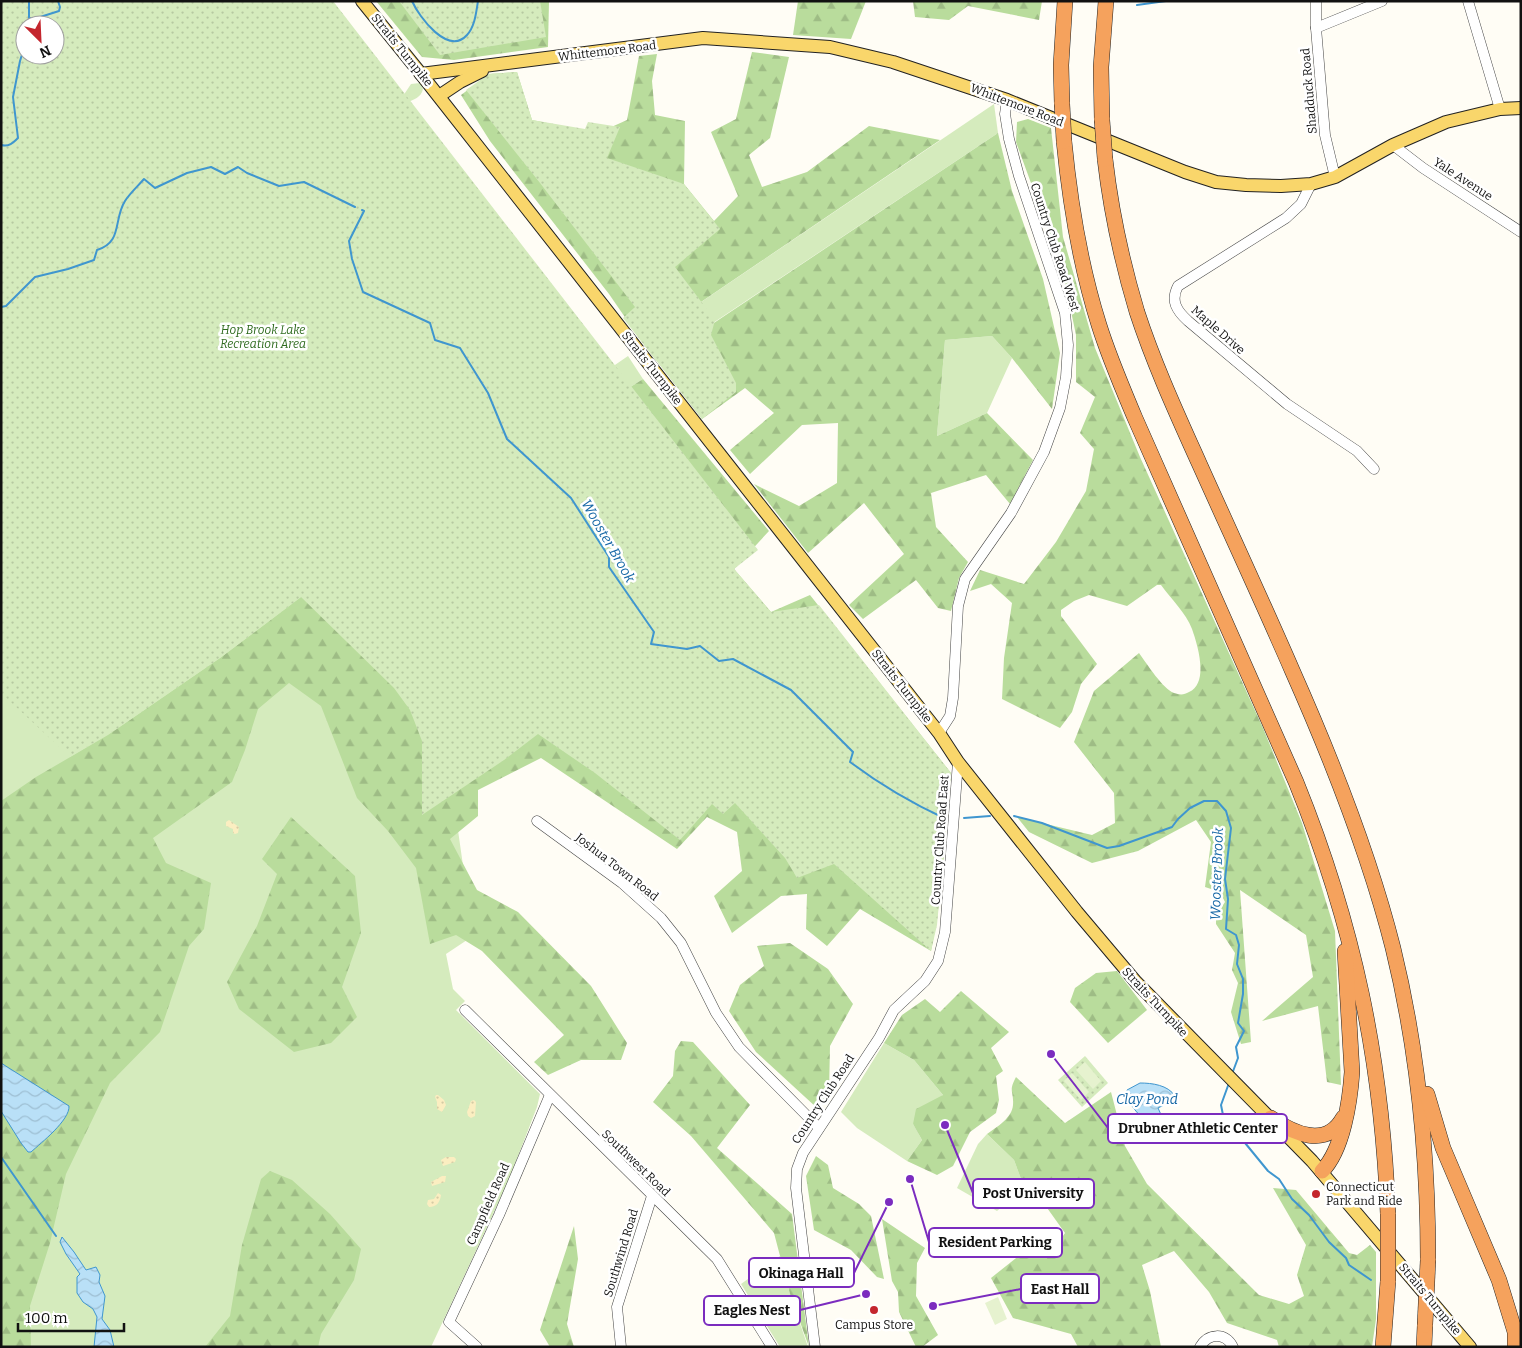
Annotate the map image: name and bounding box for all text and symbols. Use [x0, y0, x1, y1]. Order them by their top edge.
street label: Straits Turnpike [368, 11, 436, 89]
north arrow [15, 15, 65, 65]
street label: Whittemore Road [557, 38, 657, 64]
text: N [37, 41, 53, 61]
street label: Shadduck Road [1298, 47, 1320, 135]
street label: Whittemore Road [968, 81, 1066, 129]
street label: Yale Avenue [1431, 155, 1495, 203]
street label: Country Club Road West [1028, 181, 1083, 314]
street label: Maple Drive [1188, 303, 1248, 357]
park label: Hop Brook Lake Recreation Area [220, 323, 306, 351]
street label: Straits Turnpike [619, 328, 685, 408]
water label: Wooster Brook [577, 497, 639, 586]
street label: Straits Turnpike [869, 646, 935, 726]
street label: Country Club Road East [928, 774, 952, 905]
water label: Wooster Brook [1207, 827, 1227, 921]
street label: Joshua Town Road [572, 830, 661, 904]
street label: Straits Turnpike [1119, 965, 1191, 1039]
street label: Country Club Road [789, 1052, 857, 1146]
water label: Clay Pond [1116, 1091, 1178, 1108]
callout: Drubner Athletic Center [1108, 1114, 1287, 1143]
text: Drubner Athletic Center [1118, 1120, 1278, 1137]
street label: Southwest Road [599, 1127, 673, 1199]
street label: Campfield Road [464, 1161, 512, 1247]
callout: Post University [973, 1179, 1094, 1208]
place label: Connecticut Park and Ride [1326, 1180, 1402, 1208]
text: Post University [982, 1185, 1084, 1202]
marker: Connecticut Park and Ride [1310, 1188, 1322, 1200]
street label: Southwind Road [601, 1207, 641, 1299]
callout: Resident Parking [929, 1228, 1062, 1257]
text: Resident Parking [938, 1234, 1052, 1251]
callout: Okinaga Hall [749, 1258, 854, 1287]
street label: Straits Turnpike [1396, 1260, 1464, 1338]
text: Okinaga Hall [758, 1265, 844, 1282]
callout: East Hall [1021, 1274, 1099, 1303]
text: East Hall [1031, 1281, 1090, 1298]
callout: Eagles Nest [704, 1296, 800, 1325]
scale bar [18, 1300, 124, 1332]
text: Eagles Nest [714, 1302, 791, 1319]
marker: Campus Store [868, 1304, 880, 1316]
text: 100 m [25, 1309, 68, 1327]
place label: Campus Store [835, 1318, 913, 1332]

